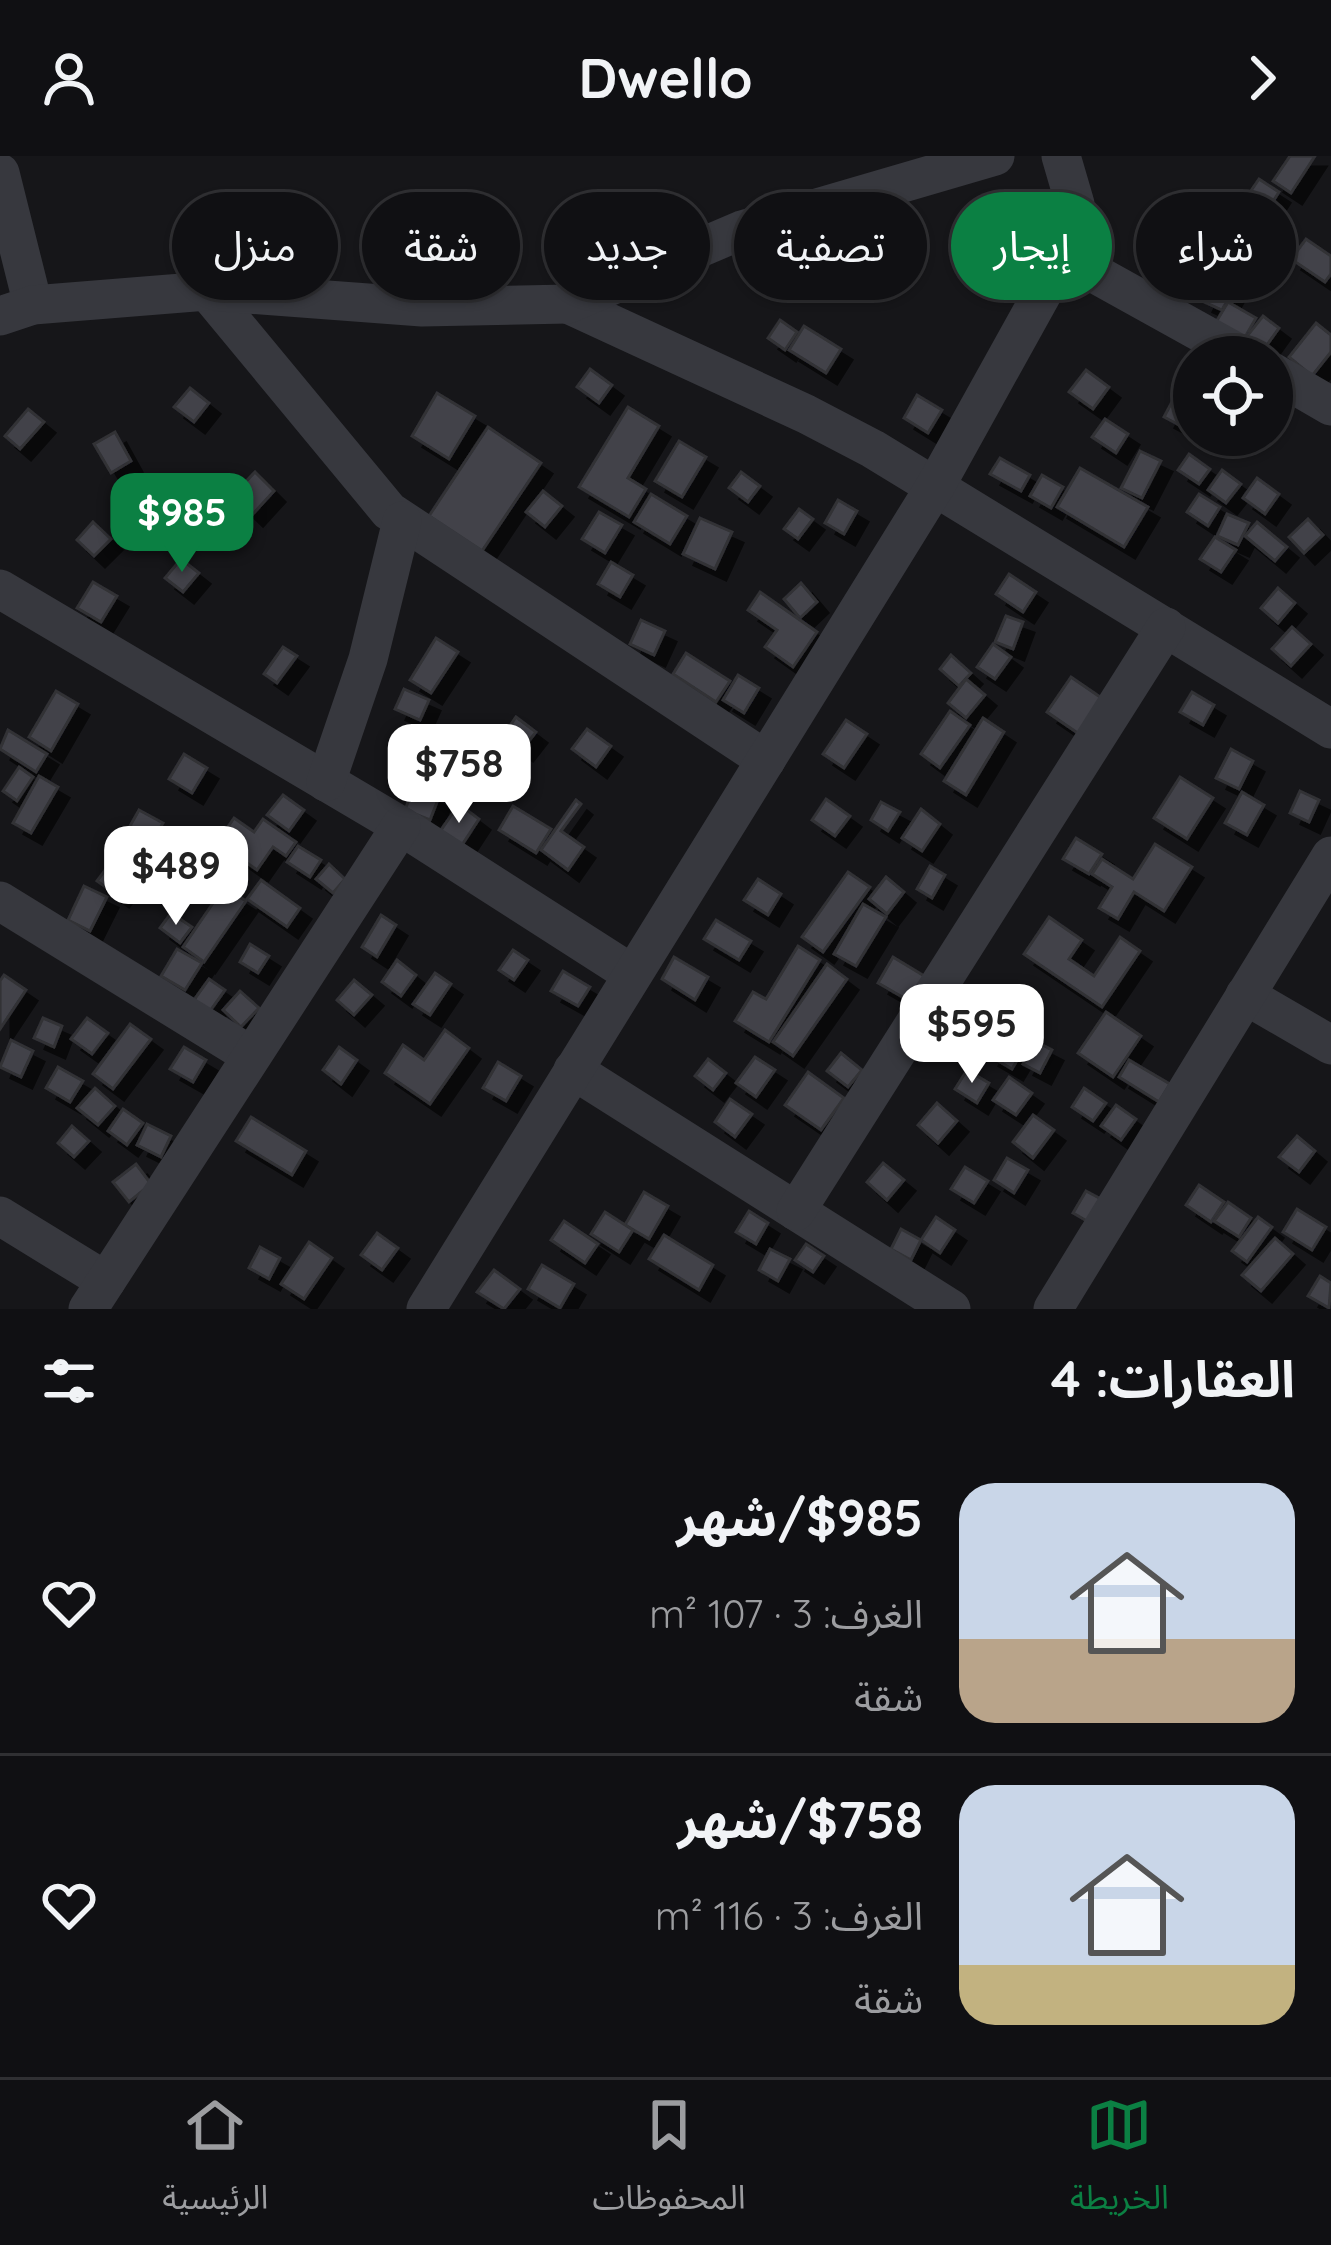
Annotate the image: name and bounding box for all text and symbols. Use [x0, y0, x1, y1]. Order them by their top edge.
text: Dwello [578, 44, 753, 112]
icon: person [36, 45, 102, 111]
icon: forward [1229, 45, 1295, 111]
chip: منزل [172, 192, 338, 300]
chip: شقة [362, 192, 520, 300]
chip: جديد [544, 192, 710, 300]
chip: تصفية [734, 192, 927, 300]
chip: إيجار [951, 192, 1112, 300]
chip: شراء [1136, 192, 1296, 300]
map controls [1173, 336, 1293, 456]
button: locate [1173, 336, 1293, 456]
pin: $985 [111, 473, 253, 575]
text: $985 [137, 487, 227, 536]
pin: $758 [388, 724, 530, 826]
text: $758 [415, 738, 503, 787]
pin: $489 [105, 826, 247, 928]
text: $489 [131, 840, 221, 889]
pin: $595 [901, 984, 1043, 1086]
text: $595 [927, 998, 1017, 1047]
text: العقارات: 4 [1051, 1346, 1295, 1410]
icon: filters [36, 1348, 102, 1414]
text: $985/شهر [677, 1485, 923, 1549]
icon: home [1055, 1531, 1199, 1675]
icon: heart [36, 1570, 102, 1636]
text: الغرف: 3 · 107 m² [649, 1589, 923, 1638]
text: شقة [854, 1672, 923, 1721]
text: $758/شهر [678, 1787, 923, 1851]
icon: home [1055, 1833, 1199, 1977]
icon: heart [36, 1872, 102, 1938]
text: الغرف: 3 · 116 m² [655, 1891, 923, 1940]
text: شقة [854, 1974, 923, 2023]
tab: الرئيسية [162, 2092, 268, 2233]
tab: المحفوظات [593, 2092, 746, 2233]
tab: الخريطة [1070, 2092, 1169, 2233]

